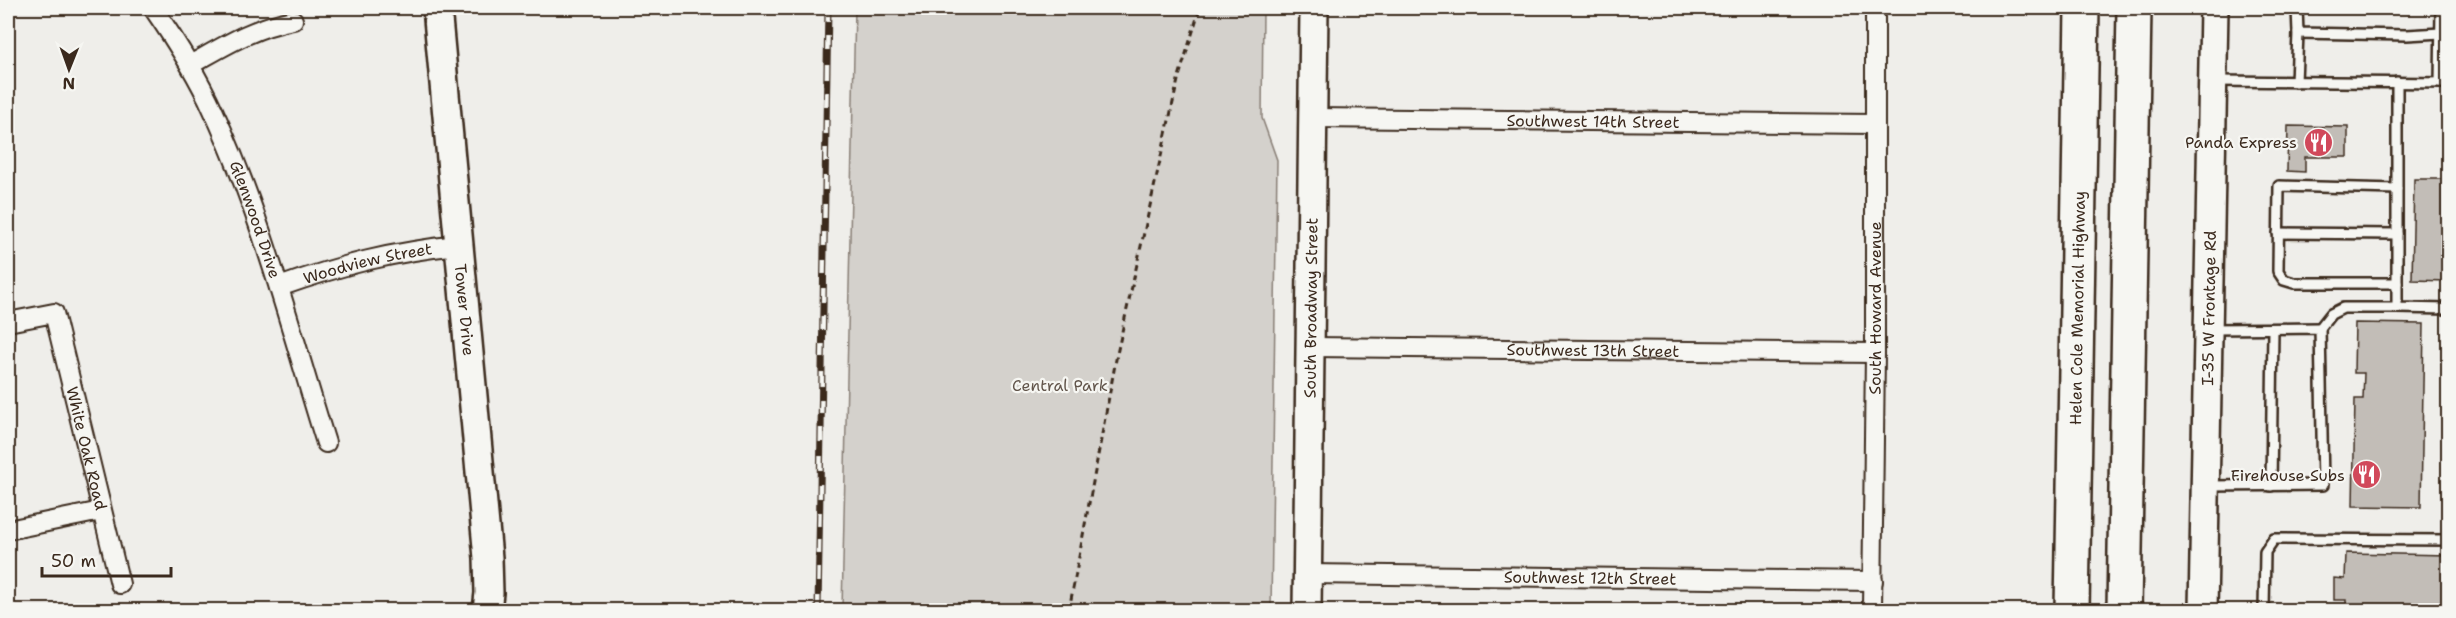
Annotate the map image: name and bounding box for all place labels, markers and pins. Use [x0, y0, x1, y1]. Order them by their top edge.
restaurant icon: Panda Express [2302, 126, 2334, 158]
place label: Panda Express [2185, 132, 2297, 153]
restaurant icon: Firehouse Subs [2350, 459, 2382, 491]
place label: Firehouse Subs [2231, 465, 2345, 486]

